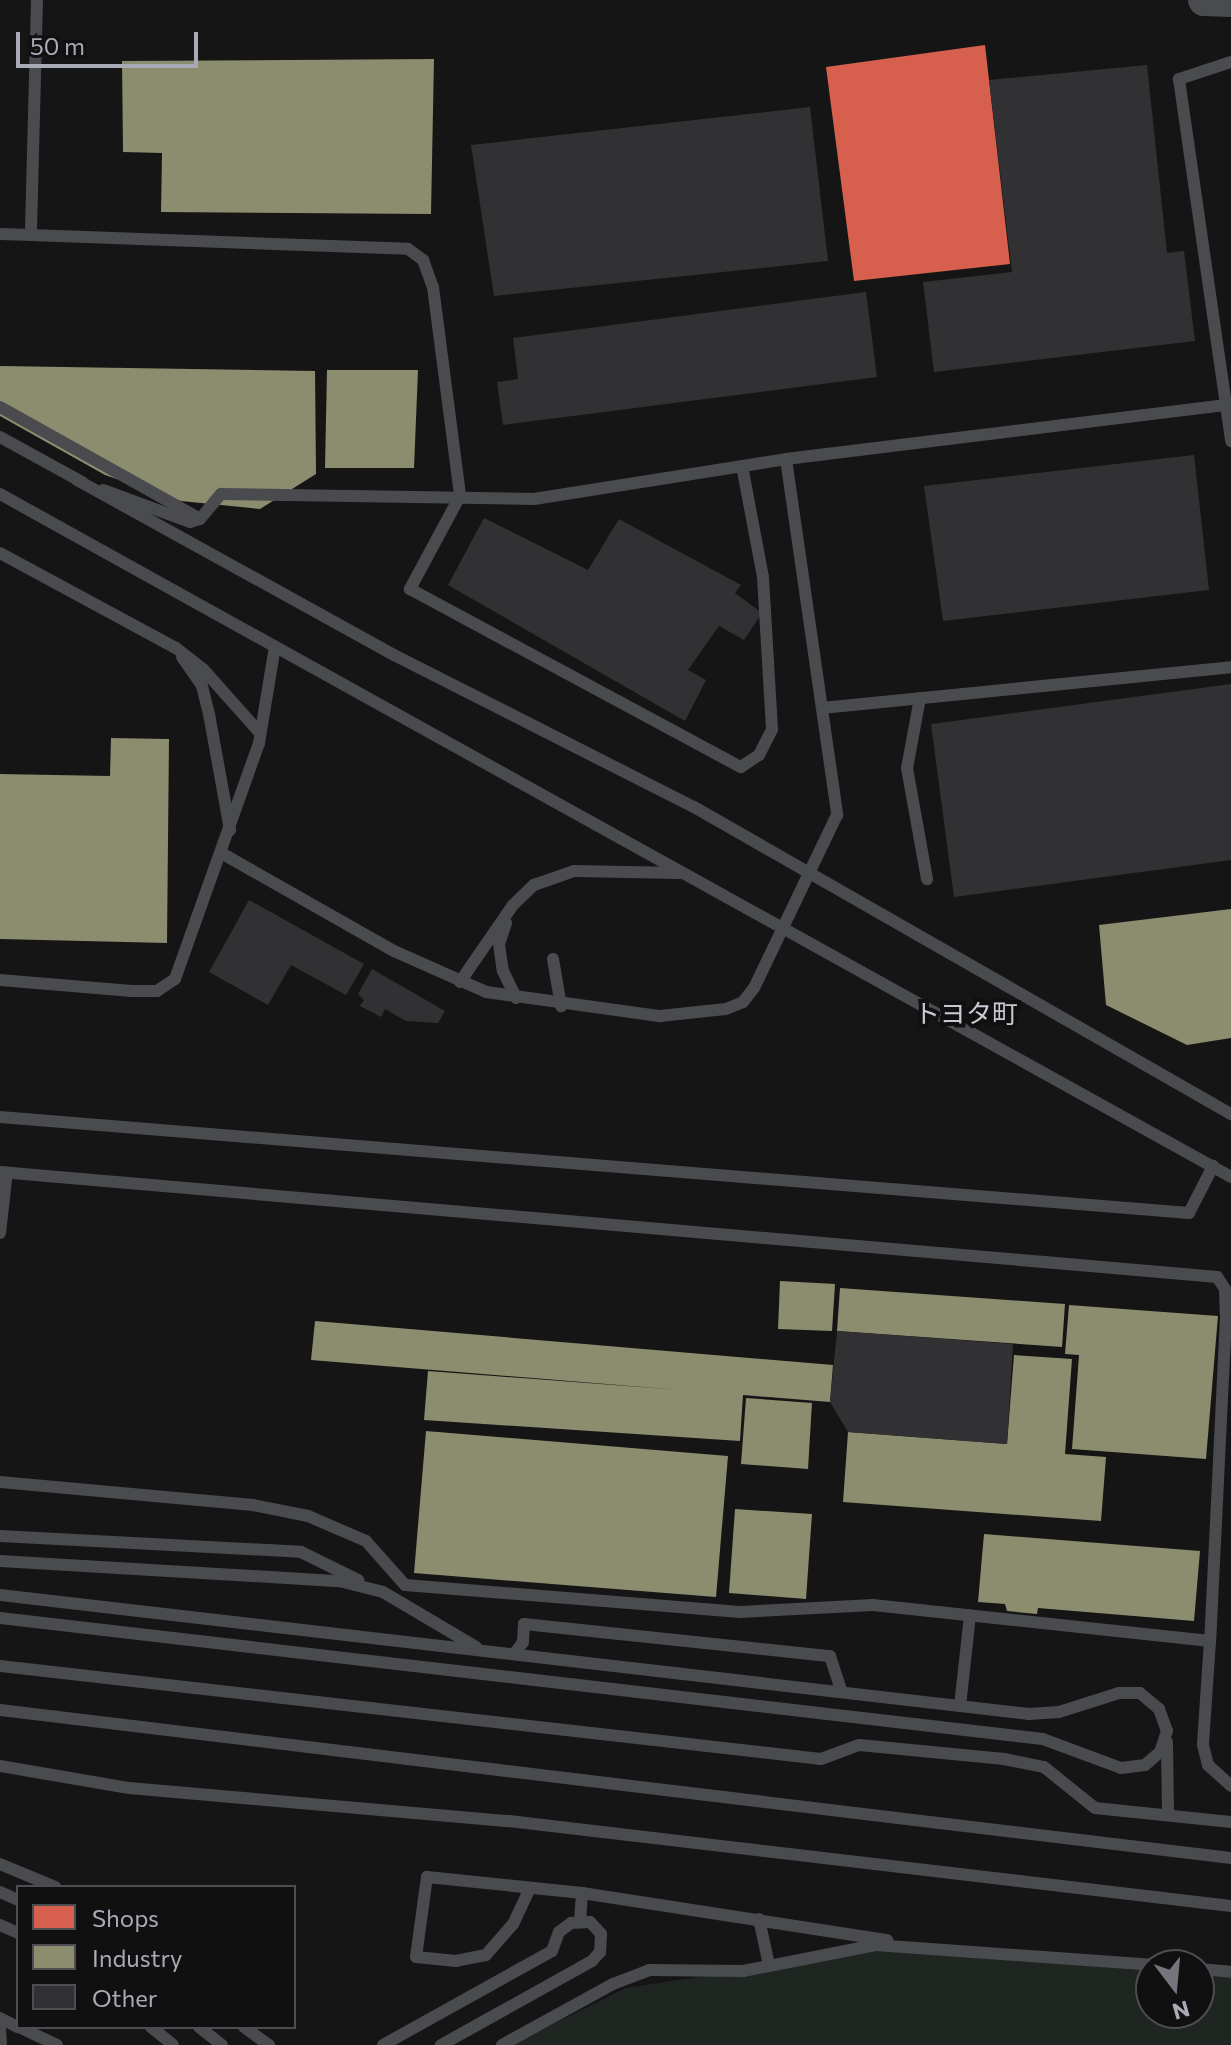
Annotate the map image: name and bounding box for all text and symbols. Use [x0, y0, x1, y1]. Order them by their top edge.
scale bar [20, 16, 202, 66]
text: 50 m [30, 31, 85, 60]
district label: トヨタ町 [914, 997, 1018, 1029]
legend [16, 1885, 296, 2029]
text: Shops [92, 1903, 159, 1932]
text: Industry [92, 1943, 182, 1972]
north arrow [1135, 1949, 1215, 2029]
text: Other [92, 1983, 157, 2012]
text: N [1170, 1995, 1193, 2026]

